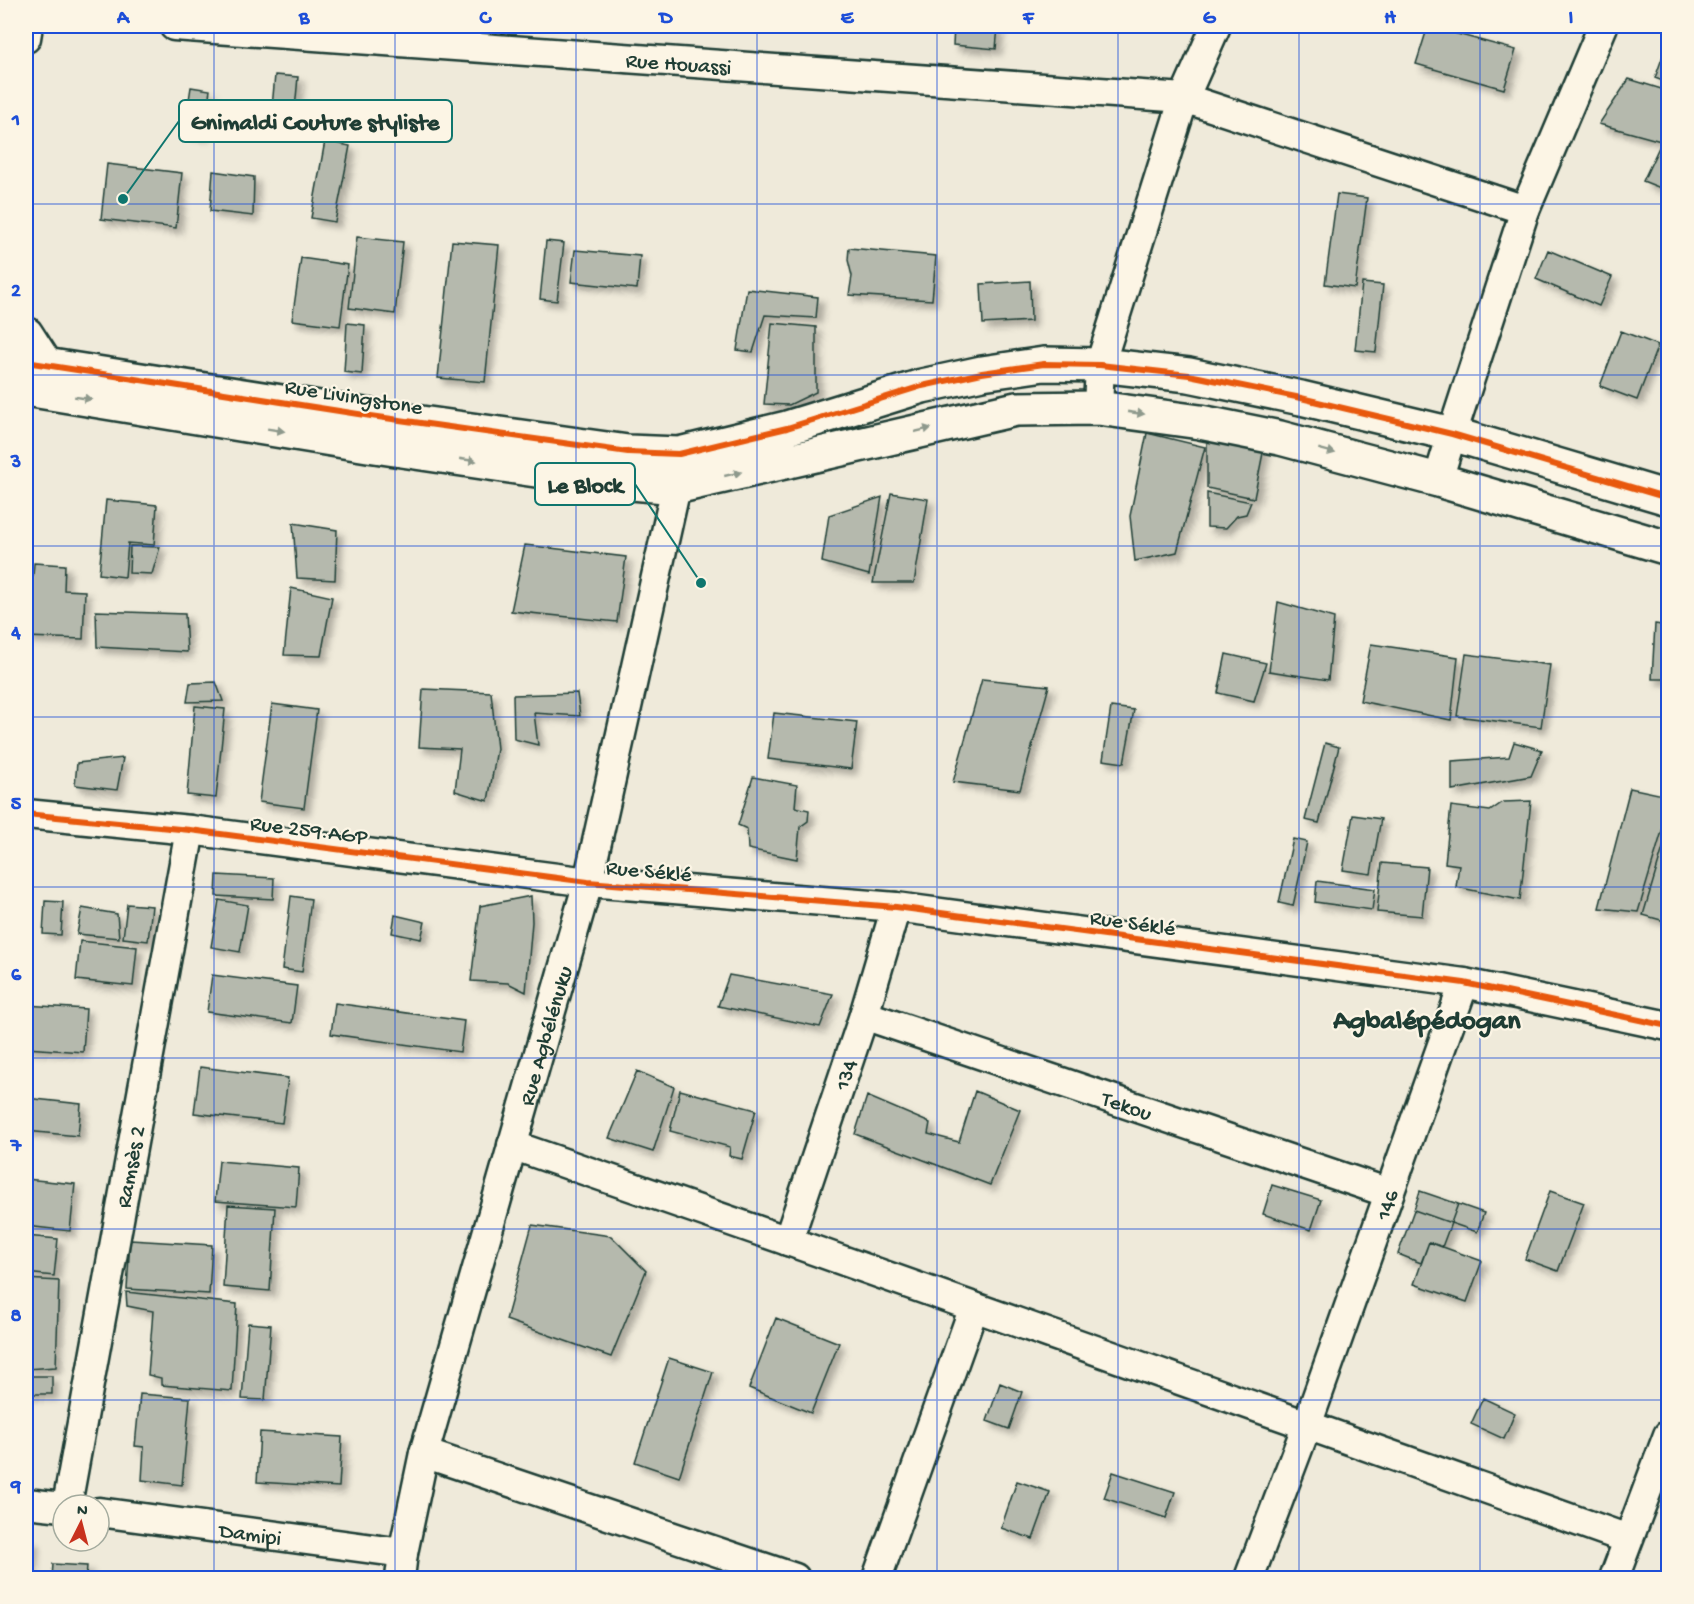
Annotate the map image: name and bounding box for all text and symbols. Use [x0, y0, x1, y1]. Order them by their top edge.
text: A [116, 8, 131, 31]
text: B [298, 8, 310, 31]
text: C [479, 8, 493, 31]
text: D [657, 8, 673, 31]
text: E [841, 8, 855, 31]
text: F [1022, 8, 1035, 31]
text: G [1203, 8, 1217, 31]
text: H [1384, 8, 1396, 31]
text: I [1569, 8, 1574, 31]
street label: Rue Houassi [625, 49, 732, 83]
callout: Gnimaldi Couture styliste [179, 100, 452, 142]
text: 1 [11, 110, 20, 133]
text: Gnimaldi Couture styliste [191, 110, 441, 139]
text: 2 [11, 281, 21, 304]
street label: Rue Livingstone [283, 375, 425, 423]
one-way arrow [74, 394, 93, 403]
one-way arrow [1127, 408, 1146, 417]
one-way arrow [266, 425, 285, 434]
one-way arrow [913, 425, 932, 434]
one-way arrow [1318, 446, 1336, 456]
text: 3 [10, 452, 21, 475]
one-way arrow [459, 455, 478, 464]
callout: Le Block [535, 463, 635, 505]
one-way arrow [723, 468, 742, 478]
text: Le Block [547, 473, 626, 502]
text: 4 [10, 623, 21, 646]
text: 5 [11, 794, 22, 817]
street label: Rue 259.AGP [249, 812, 369, 852]
street label: Rue Séklé [605, 856, 693, 890]
street label: Rue Séklé [1088, 906, 1177, 944]
street label: Rue Agbélénuku [515, 964, 580, 1109]
text: 6 [11, 965, 22, 988]
district label: Agbalépédogan [1332, 1006, 1521, 1039]
street label: 134 [830, 1056, 865, 1095]
street label: Tekou [1096, 1087, 1155, 1129]
street label: Ramsès 2 [112, 1124, 153, 1210]
text: 7 [10, 1136, 23, 1159]
street label: 146 [1372, 1186, 1407, 1225]
text: 8 [11, 1306, 22, 1329]
text: 9 [10, 1477, 21, 1500]
north arrow [51, 1493, 111, 1553]
text: N [76, 1502, 89, 1522]
street label: Damipi [215, 1519, 283, 1553]

